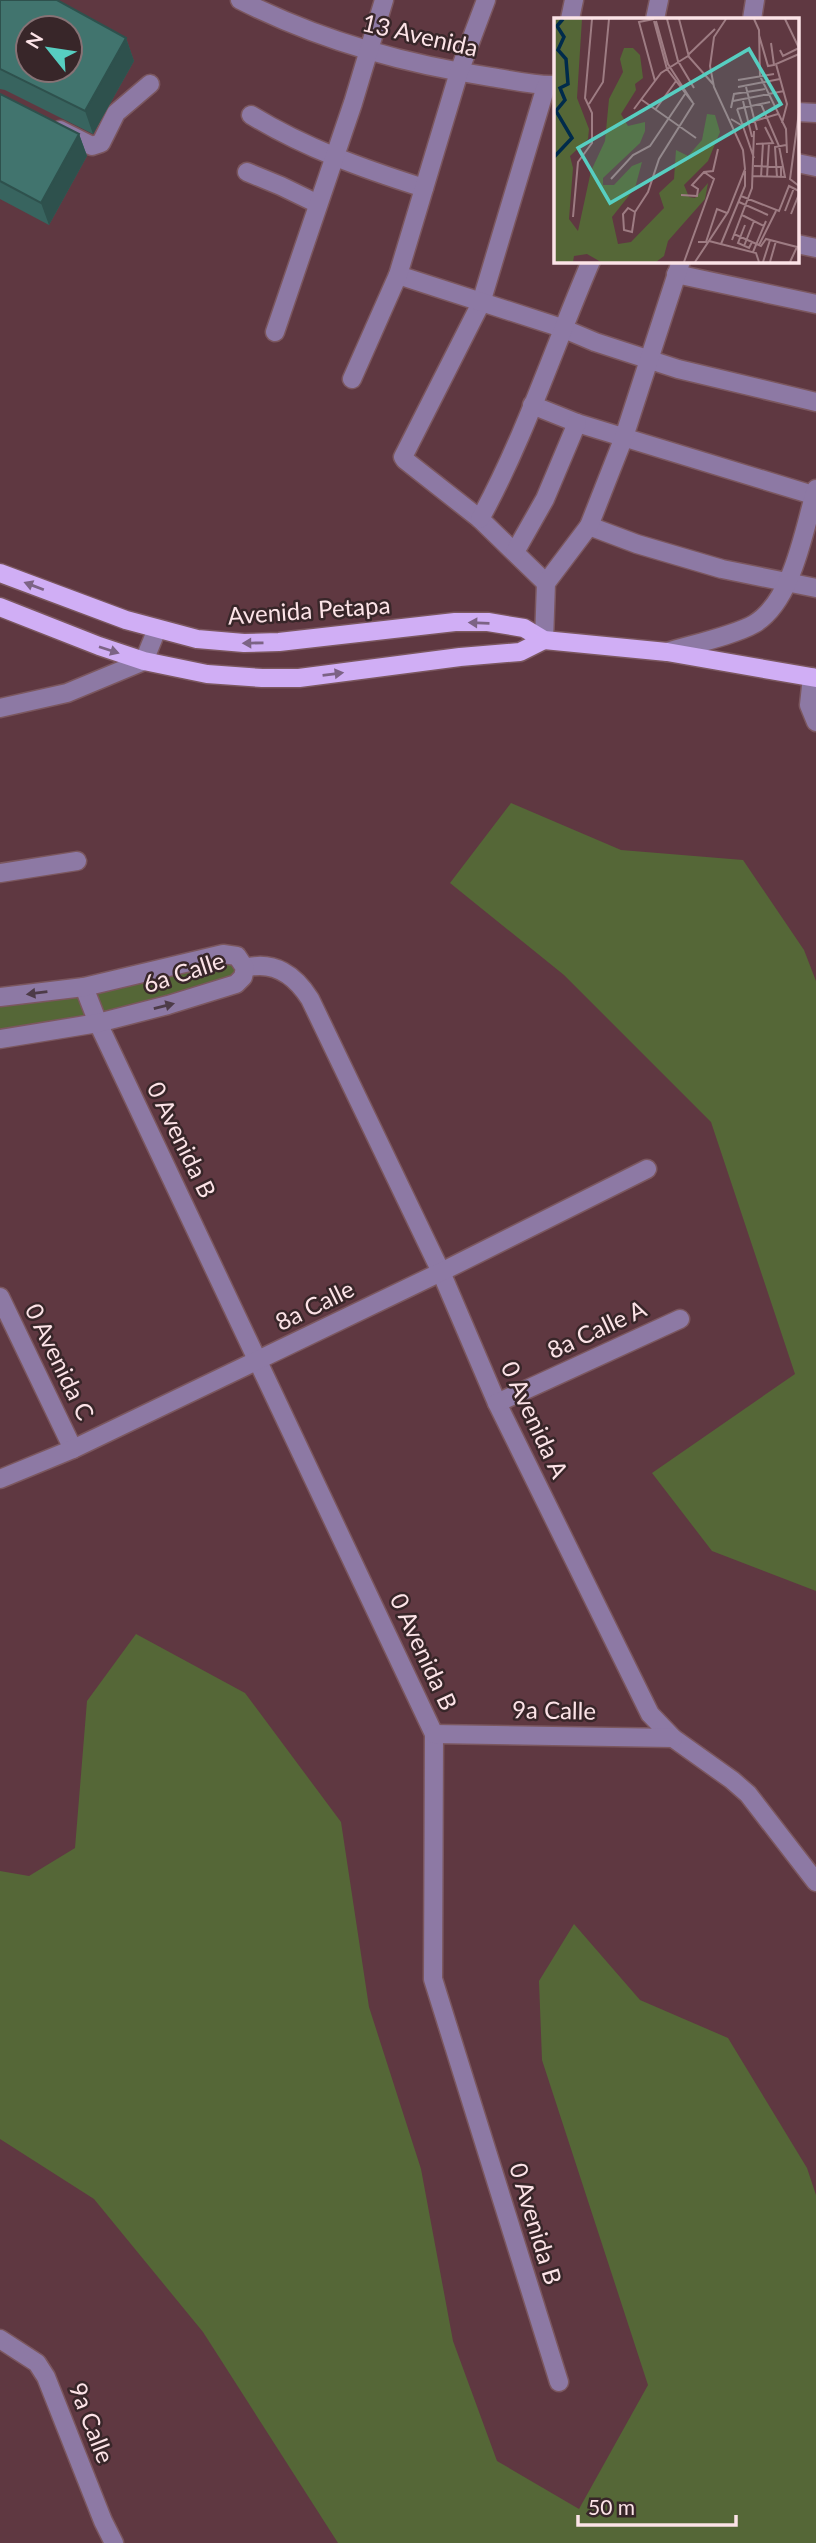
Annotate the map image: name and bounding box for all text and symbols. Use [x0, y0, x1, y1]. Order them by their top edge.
street label: 13 Avenida [360, 7, 481, 62]
north arrow [14, 14, 84, 84]
inset map [554, 18, 798, 262]
text: N [20, 28, 47, 52]
one-way arrow [24, 581, 45, 592]
street label: Avenida Petapa [227, 589, 391, 630]
one-way arrow [468, 617, 490, 628]
one-way arrow [242, 637, 264, 649]
one-way arrow [99, 645, 120, 655]
one-way arrow [322, 668, 344, 679]
street label: 6a Calle [139, 945, 228, 998]
one-way arrow [25, 987, 47, 998]
one-way arrow [153, 1000, 175, 1011]
street label: 0 Avenida B [142, 1077, 223, 1202]
street label: 8a Calle [270, 1273, 358, 1336]
street label: 8a Calle A [542, 1293, 651, 1364]
street label: 0 Avenida C [20, 1298, 101, 1424]
street label: 0 Avenida A [496, 1356, 575, 1483]
street label: 0 Avenida B [385, 1588, 464, 1714]
street label: 9a Calle [512, 1694, 596, 1725]
street label: 0 Avenida B [504, 2159, 569, 2288]
street label: 9a Calle [64, 2378, 121, 2467]
scale bar [578, 2484, 736, 2528]
text: 50 m [588, 2494, 635, 2519]

